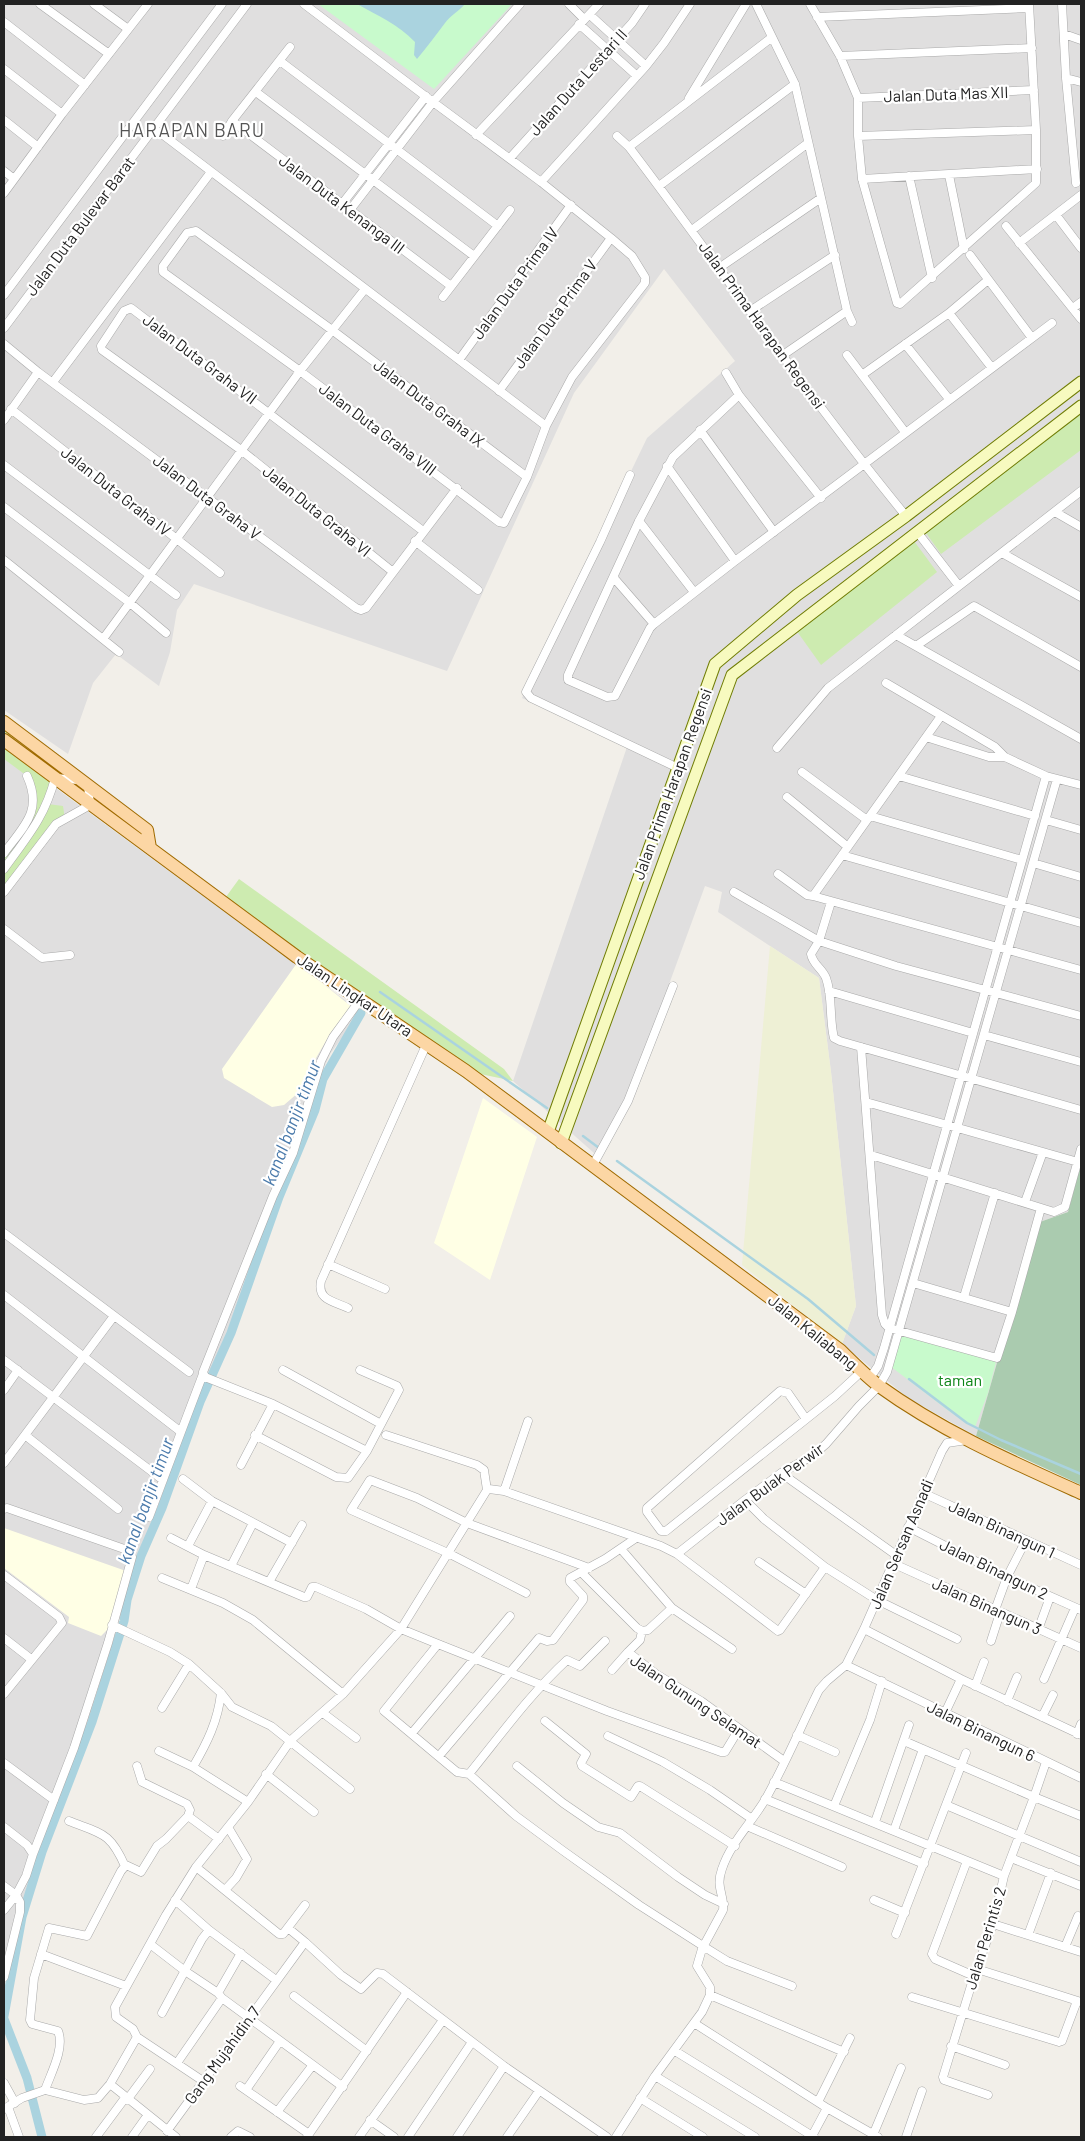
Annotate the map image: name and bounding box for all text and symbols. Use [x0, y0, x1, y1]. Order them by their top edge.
street label: Jalan Duta Lestari II [525, 24, 631, 139]
street label: Jalan Duta Mas XII [883, 82, 1009, 105]
district label: HARAPAN BARU [119, 118, 265, 141]
street label: Jalan Duta Kenanga III [276, 150, 409, 257]
street label: Jalan Duta Bulevar Barat [21, 152, 138, 299]
street label: Jalan Duta Prima IV [468, 223, 562, 343]
street label: Jalan Prima Harapan Regensi [695, 237, 830, 412]
street label: Jalan Duta Prima V [509, 256, 600, 372]
street label: Jalan Duta Graha VII [139, 309, 261, 408]
street label: Jalan Duta Graha IX [370, 355, 488, 450]
street label: Jalan Duta Graha VIII [316, 378, 441, 479]
street label: Jalan Duta Graha IV [58, 442, 175, 539]
street label: Jalan Duta Graha V [150, 450, 265, 543]
street label: Jalan Duta Graha VI [259, 461, 375, 560]
street label: Jalan Prima Harapan Regensi [628, 686, 715, 882]
street label: Jalan Lingkar Utara [294, 949, 416, 1040]
water label: kanal banjir timur [257, 1056, 325, 1188]
street label: Jalan Kaliabang [765, 1290, 862, 1373]
park label: taman [938, 1370, 982, 1389]
water label: kanal banjir timur [112, 1434, 178, 1567]
street label: Jalan Bulak Perwir [712, 1438, 827, 1529]
street label: Jalan Sersan Asnadi [865, 1476, 937, 1612]
street label: Jalan Binangun 1 [946, 1496, 1058, 1561]
street label: Jalan Binangun 2 [937, 1534, 1051, 1603]
street label: Jalan Binangun 3 [930, 1573, 1045, 1638]
street label: Jalan Gunung Selamat [627, 1650, 765, 1752]
street label: Jalan Binangun 6 [924, 1696, 1038, 1765]
street label: Jalan Perintis 2 [960, 1884, 1009, 1992]
street label: Gang Mujahidin.7 [180, 2002, 264, 2107]

